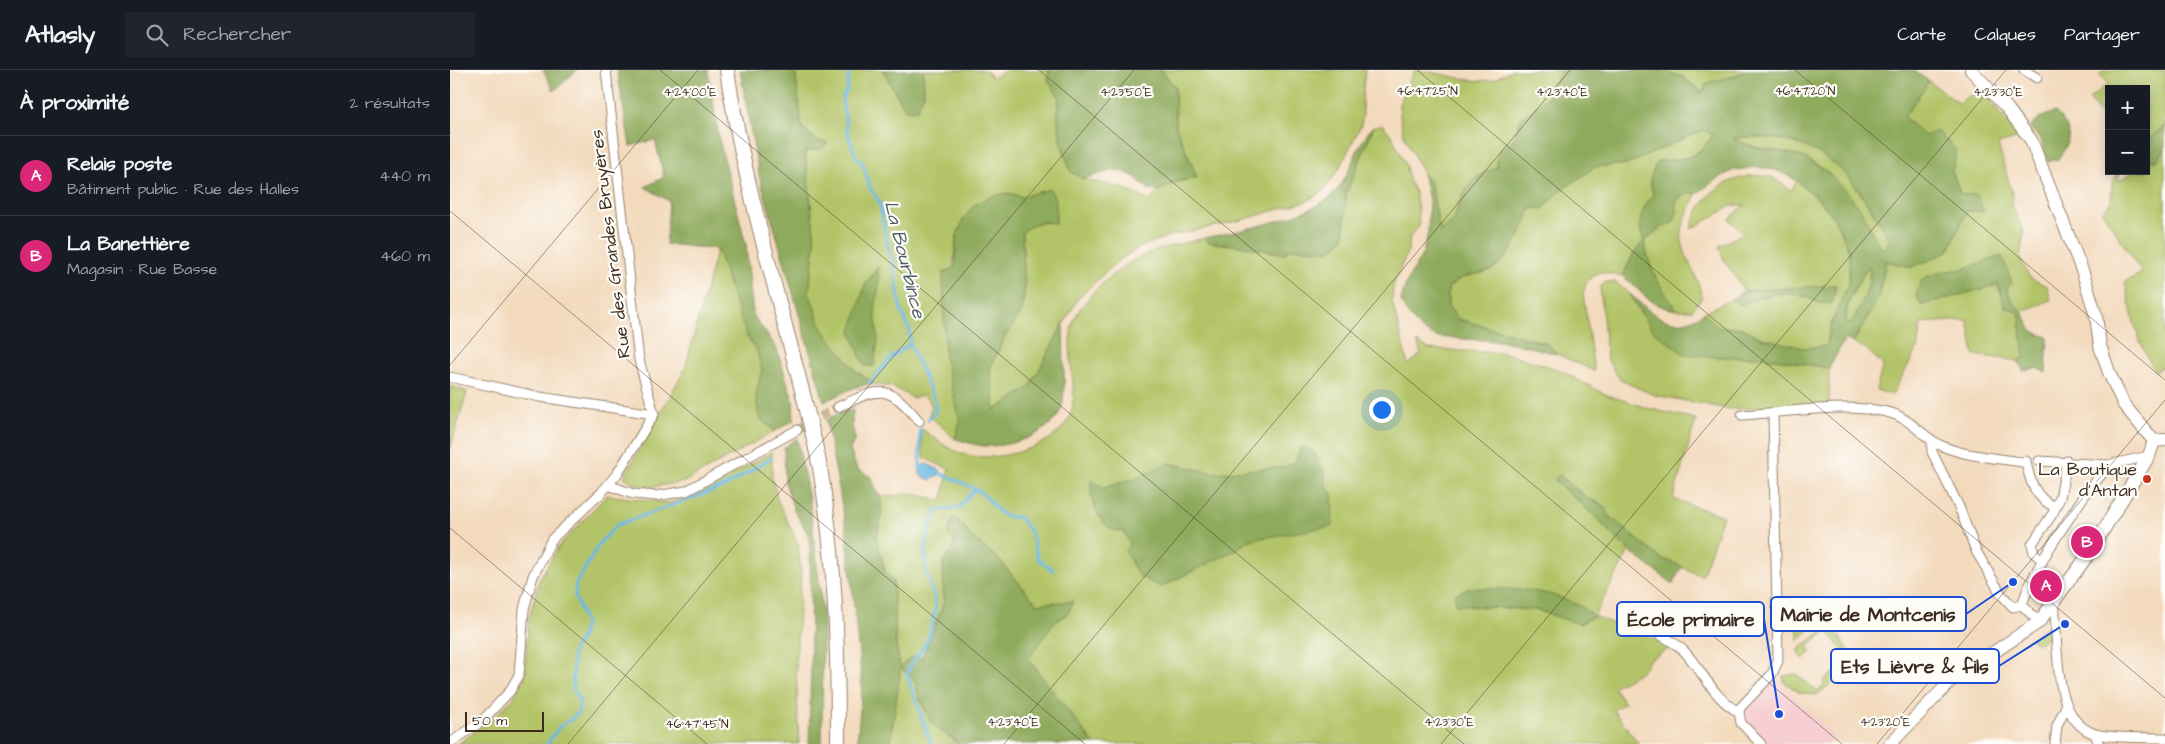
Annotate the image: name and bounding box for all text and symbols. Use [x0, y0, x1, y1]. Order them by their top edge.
search box [125, 12, 475, 57]
text: Atlasly [25, 18, 95, 52]
icon: search [143, 21, 171, 49]
text: Rechercher [183, 21, 291, 48]
text: Carte [1897, 22, 1946, 47]
text: Calques [1974, 22, 2036, 47]
text: Partager [2064, 22, 2140, 47]
text: 46°47'25"N [1396, 83, 1458, 100]
text: 46°47'20"N [1775, 83, 1836, 100]
text: 4°24'00"E [664, 84, 716, 101]
text: 4°23'50"E [1100, 84, 1152, 101]
text: 4°23'40"E [1536, 84, 1588, 101]
text: 4°23'30"E [1973, 84, 2023, 101]
map controls [2105, 85, 2150, 175]
button: + [2105, 85, 2150, 130]
text: À proximité [20, 88, 129, 117]
text: 2 résultats [349, 92, 430, 114]
street label: Rue des Grandes Bruyères [584, 128, 638, 360]
button: − [2105, 130, 2150, 175]
text: Relais poste [67, 151, 172, 178]
text: A [31, 165, 41, 187]
text: 440 m [379, 165, 430, 187]
text: Bâtiment public · Rue des Halles [67, 178, 299, 200]
water label: La Bourbince [877, 198, 933, 323]
text: La Banettière [67, 231, 190, 258]
text: B [30, 245, 42, 267]
text: 460 m [380, 245, 430, 267]
text: Magasin · Rue Basse [67, 258, 217, 280]
your location [1369, 397, 1395, 423]
place label: La Boutique d'Antan [2038, 457, 2137, 503]
marker: La Boutique d'Antan [2141, 473, 2153, 485]
pin: B [2071, 523, 2103, 561]
pin: A [2030, 567, 2062, 605]
callout: Mairie de Montcenis [1771, 597, 1966, 631]
callout: École primaire [1617, 602, 1764, 636]
text: Mairie de Montcenis [1781, 602, 1956, 629]
text: École primaire [1628, 607, 1755, 634]
callout: Ets Lièvre & fils [1831, 649, 1999, 683]
text: Ets Lièvre & fils [1841, 654, 1989, 681]
scale bar [465, 709, 544, 732]
text: 50 m [472, 711, 507, 731]
text: 4°23'40"E [987, 714, 1039, 731]
text: 4°23'30"E [1424, 714, 1474, 731]
text: 4°23'20"E [1860, 714, 1910, 731]
text: 46°47'45"N [666, 716, 729, 733]

